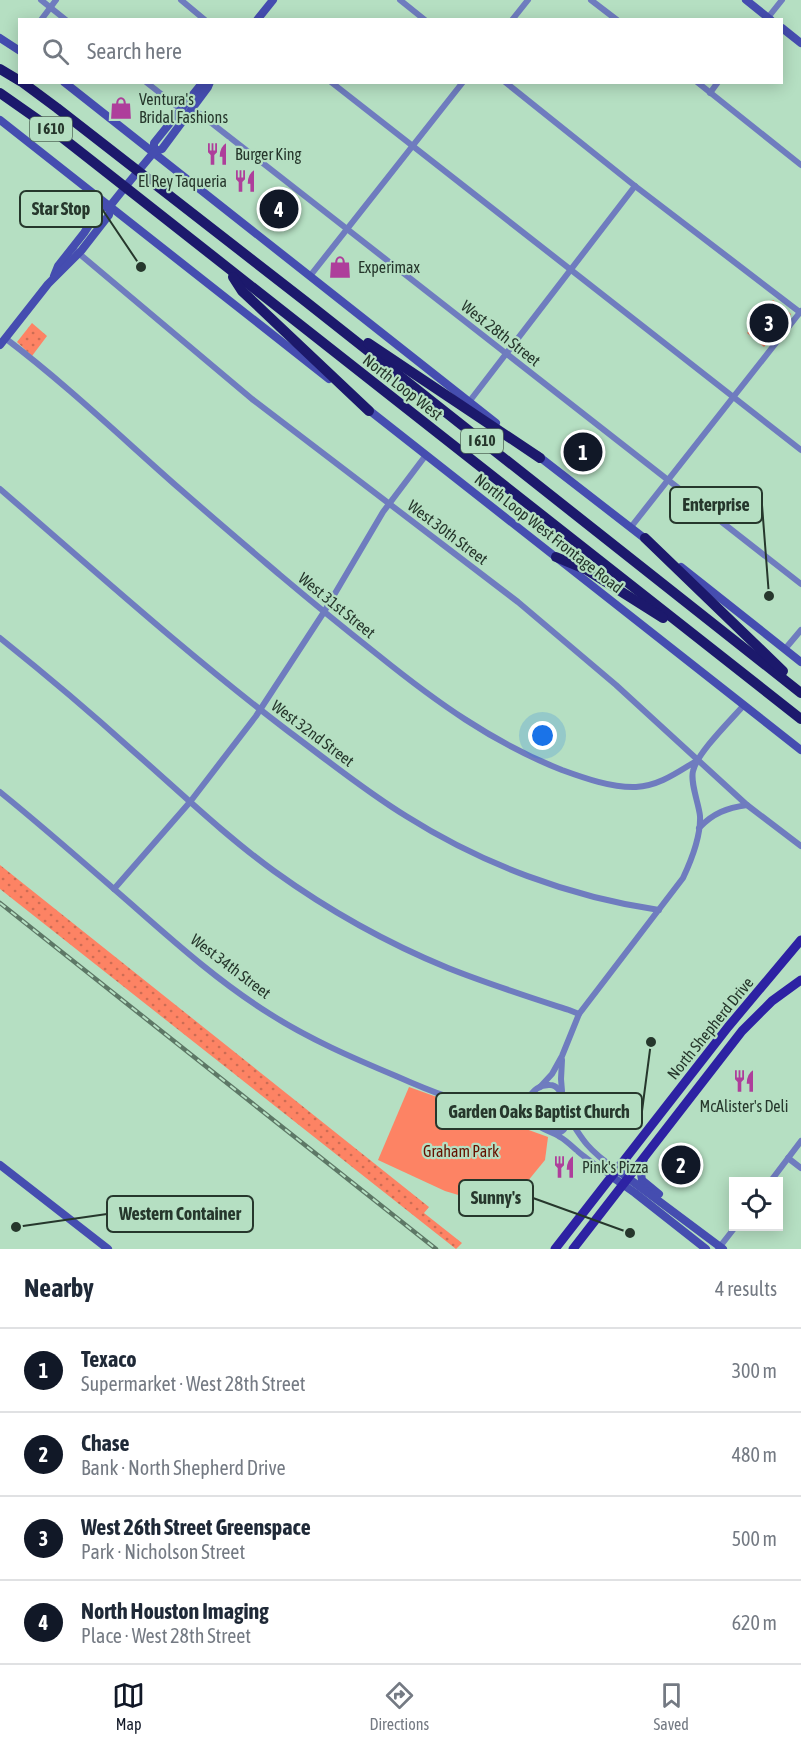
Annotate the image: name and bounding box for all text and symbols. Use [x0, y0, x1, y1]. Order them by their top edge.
search box [18, 18, 783, 84]
icon: search [39, 35, 72, 68]
text: Search here [87, 38, 182, 64]
place label: Ventura's Bridal Fashions [139, 90, 228, 126]
shop icon: Ventura's Bridal Fashions [108, 95, 134, 121]
road number: I 610 [30, 117, 72, 141]
restaurant icon: Burger King [204, 141, 230, 167]
place label: Burger King [235, 145, 302, 164]
restaurant icon: El Rey Taqueria [232, 168, 258, 194]
place label: El Rey Taqueria [138, 172, 227, 191]
pin: 4 [260, 186, 298, 232]
callout: Star Stop [20, 191, 102, 227]
text: Star Stop [32, 198, 90, 219]
shop icon: Experimax [327, 254, 353, 280]
place label: Experimax [358, 258, 420, 277]
street label: West 28th Street [458, 296, 544, 370]
pin: 3 [750, 300, 788, 346]
street label: North Loop West [359, 350, 447, 425]
road number: I 610 [461, 429, 503, 453]
pin: 1 [564, 430, 602, 474]
street label: North Loop West Frontage Road [471, 470, 627, 597]
callout: Enterprise [670, 487, 762, 523]
text: Enterprise [682, 494, 750, 515]
street label: West 30th Street [404, 496, 492, 568]
street label: West 31st Street [295, 569, 379, 642]
street label: West 32nd Street [268, 696, 358, 770]
your location [528, 721, 557, 750]
street label: West 34th Street [187, 930, 275, 1002]
street label: North Shepherd Drive [663, 973, 757, 1083]
restaurant icon: McAlister's Deli [731, 1068, 757, 1094]
callout: Garden Oaks Baptist Church [436, 1093, 642, 1129]
place label: McAlister's Deli [699, 1097, 789, 1115]
text: Garden Oaks Baptist Church [448, 1101, 630, 1122]
park label: Graham Park [423, 1142, 499, 1160]
pin: 2 [662, 1142, 700, 1188]
restaurant icon: Pink's Pizza [551, 1154, 577, 1180]
place label: Pink's Pizza [582, 1158, 649, 1176]
map controls [729, 1177, 783, 1231]
button: locate [729, 1177, 783, 1231]
callout: Sunny's [459, 1180, 533, 1216]
text: Sunny's [471, 1187, 522, 1208]
callout: Western Container [107, 1196, 253, 1232]
text: Western Container [118, 1203, 242, 1224]
text: Nearby [24, 1273, 94, 1303]
text: 4 results [715, 1277, 777, 1300]
text: Texaco [81, 1346, 137, 1372]
text: 1 [39, 1359, 48, 1382]
text: 300 m [732, 1359, 777, 1382]
text: Supermarket · West 28th Street [81, 1372, 306, 1395]
text: Chase [81, 1430, 130, 1456]
text: 2 [39, 1443, 48, 1466]
text: 480 m [732, 1443, 777, 1466]
text: Bank · North Shepherd Drive [81, 1456, 286, 1479]
text: West 26th Street Greenspace [81, 1514, 311, 1540]
text: 3 [39, 1527, 48, 1550]
text: 500 m [732, 1527, 777, 1550]
text: Park · Nicholson Street [81, 1540, 245, 1563]
text: North Houston Imaging [81, 1598, 269, 1624]
text: 4 [39, 1611, 48, 1634]
text: 620 m [732, 1611, 777, 1634]
text: Place · West 28th Street [81, 1624, 251, 1647]
tab: Map [112, 1679, 145, 1733]
tab: Directions [369, 1679, 429, 1733]
tab: Saved [653, 1679, 689, 1733]

